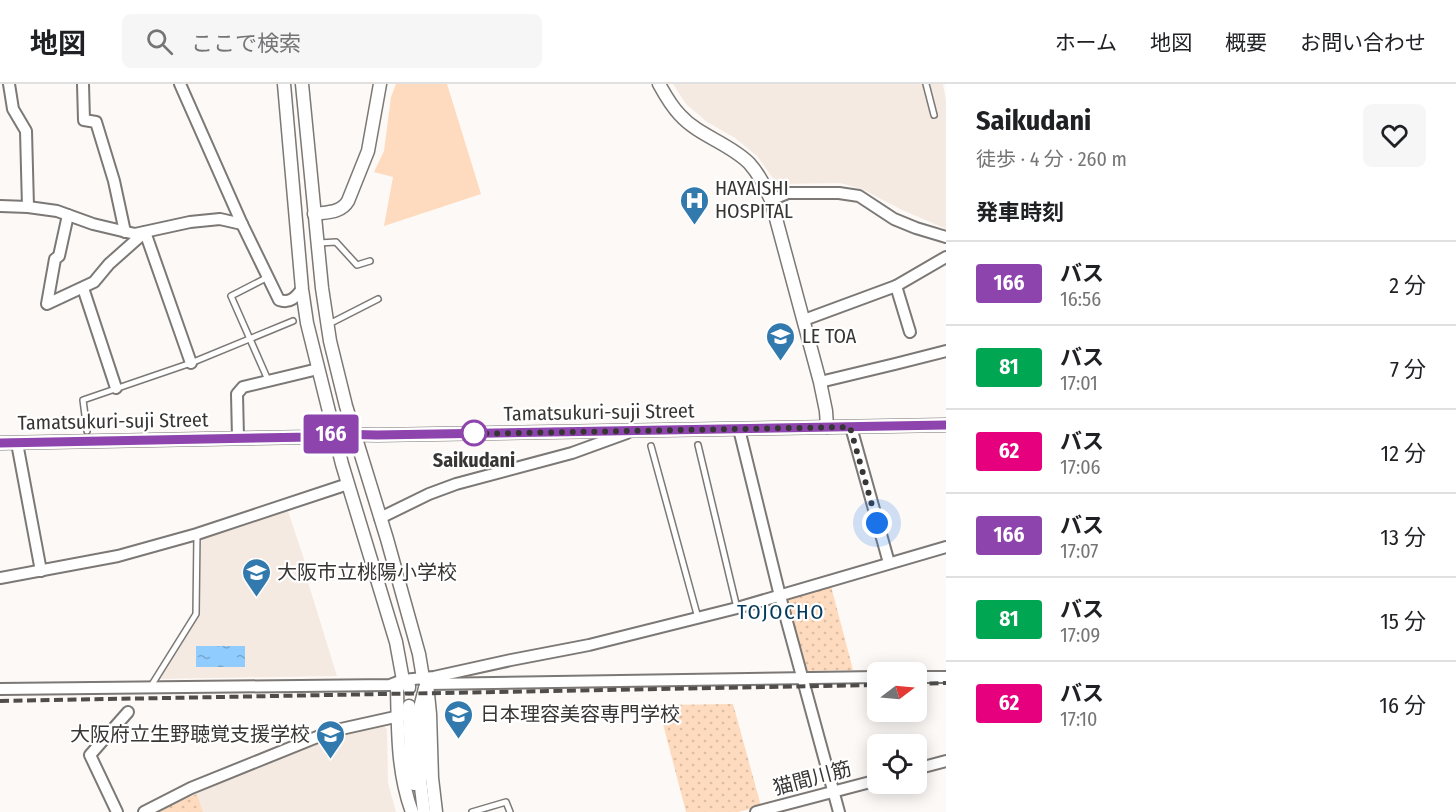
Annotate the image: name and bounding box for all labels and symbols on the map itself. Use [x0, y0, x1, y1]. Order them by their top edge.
place label: HAYAISHI HOSPITAL [715, 176, 793, 223]
hospital icon: HAYAISHI HOSPITAL [678, 184, 710, 226]
school or university icon: LE TOA [765, 320, 797, 362]
place label: LE TOA [802, 324, 857, 348]
street label: Tamatsukuri-suji Street [503, 398, 695, 426]
street label: Tamatsukuri-suji Street [17, 407, 209, 435]
line badge: 166 [296, 414, 366, 454]
marker: Saikudani [461, 420, 487, 446]
place label: Saikudani [433, 448, 515, 472]
your location [862, 508, 892, 538]
school or university icon: 大阪市立桃陽小学校 [240, 556, 272, 598]
place label: 大阪市立桃陽小学校 [277, 560, 457, 584]
district label: TOJOCHO [737, 599, 825, 625]
north arrow [867, 662, 927, 722]
school or university icon: 日本理容美容専門学校 [443, 698, 475, 740]
place label: 日本理容美容専門学校 [480, 702, 680, 726]
school or university icon: 大阪府立生野聴覚支援学校 [315, 718, 347, 760]
place label: 大阪府立生野聴覚支援学校 [70, 722, 310, 746]
street label: 猫間川筋 [770, 756, 854, 800]

